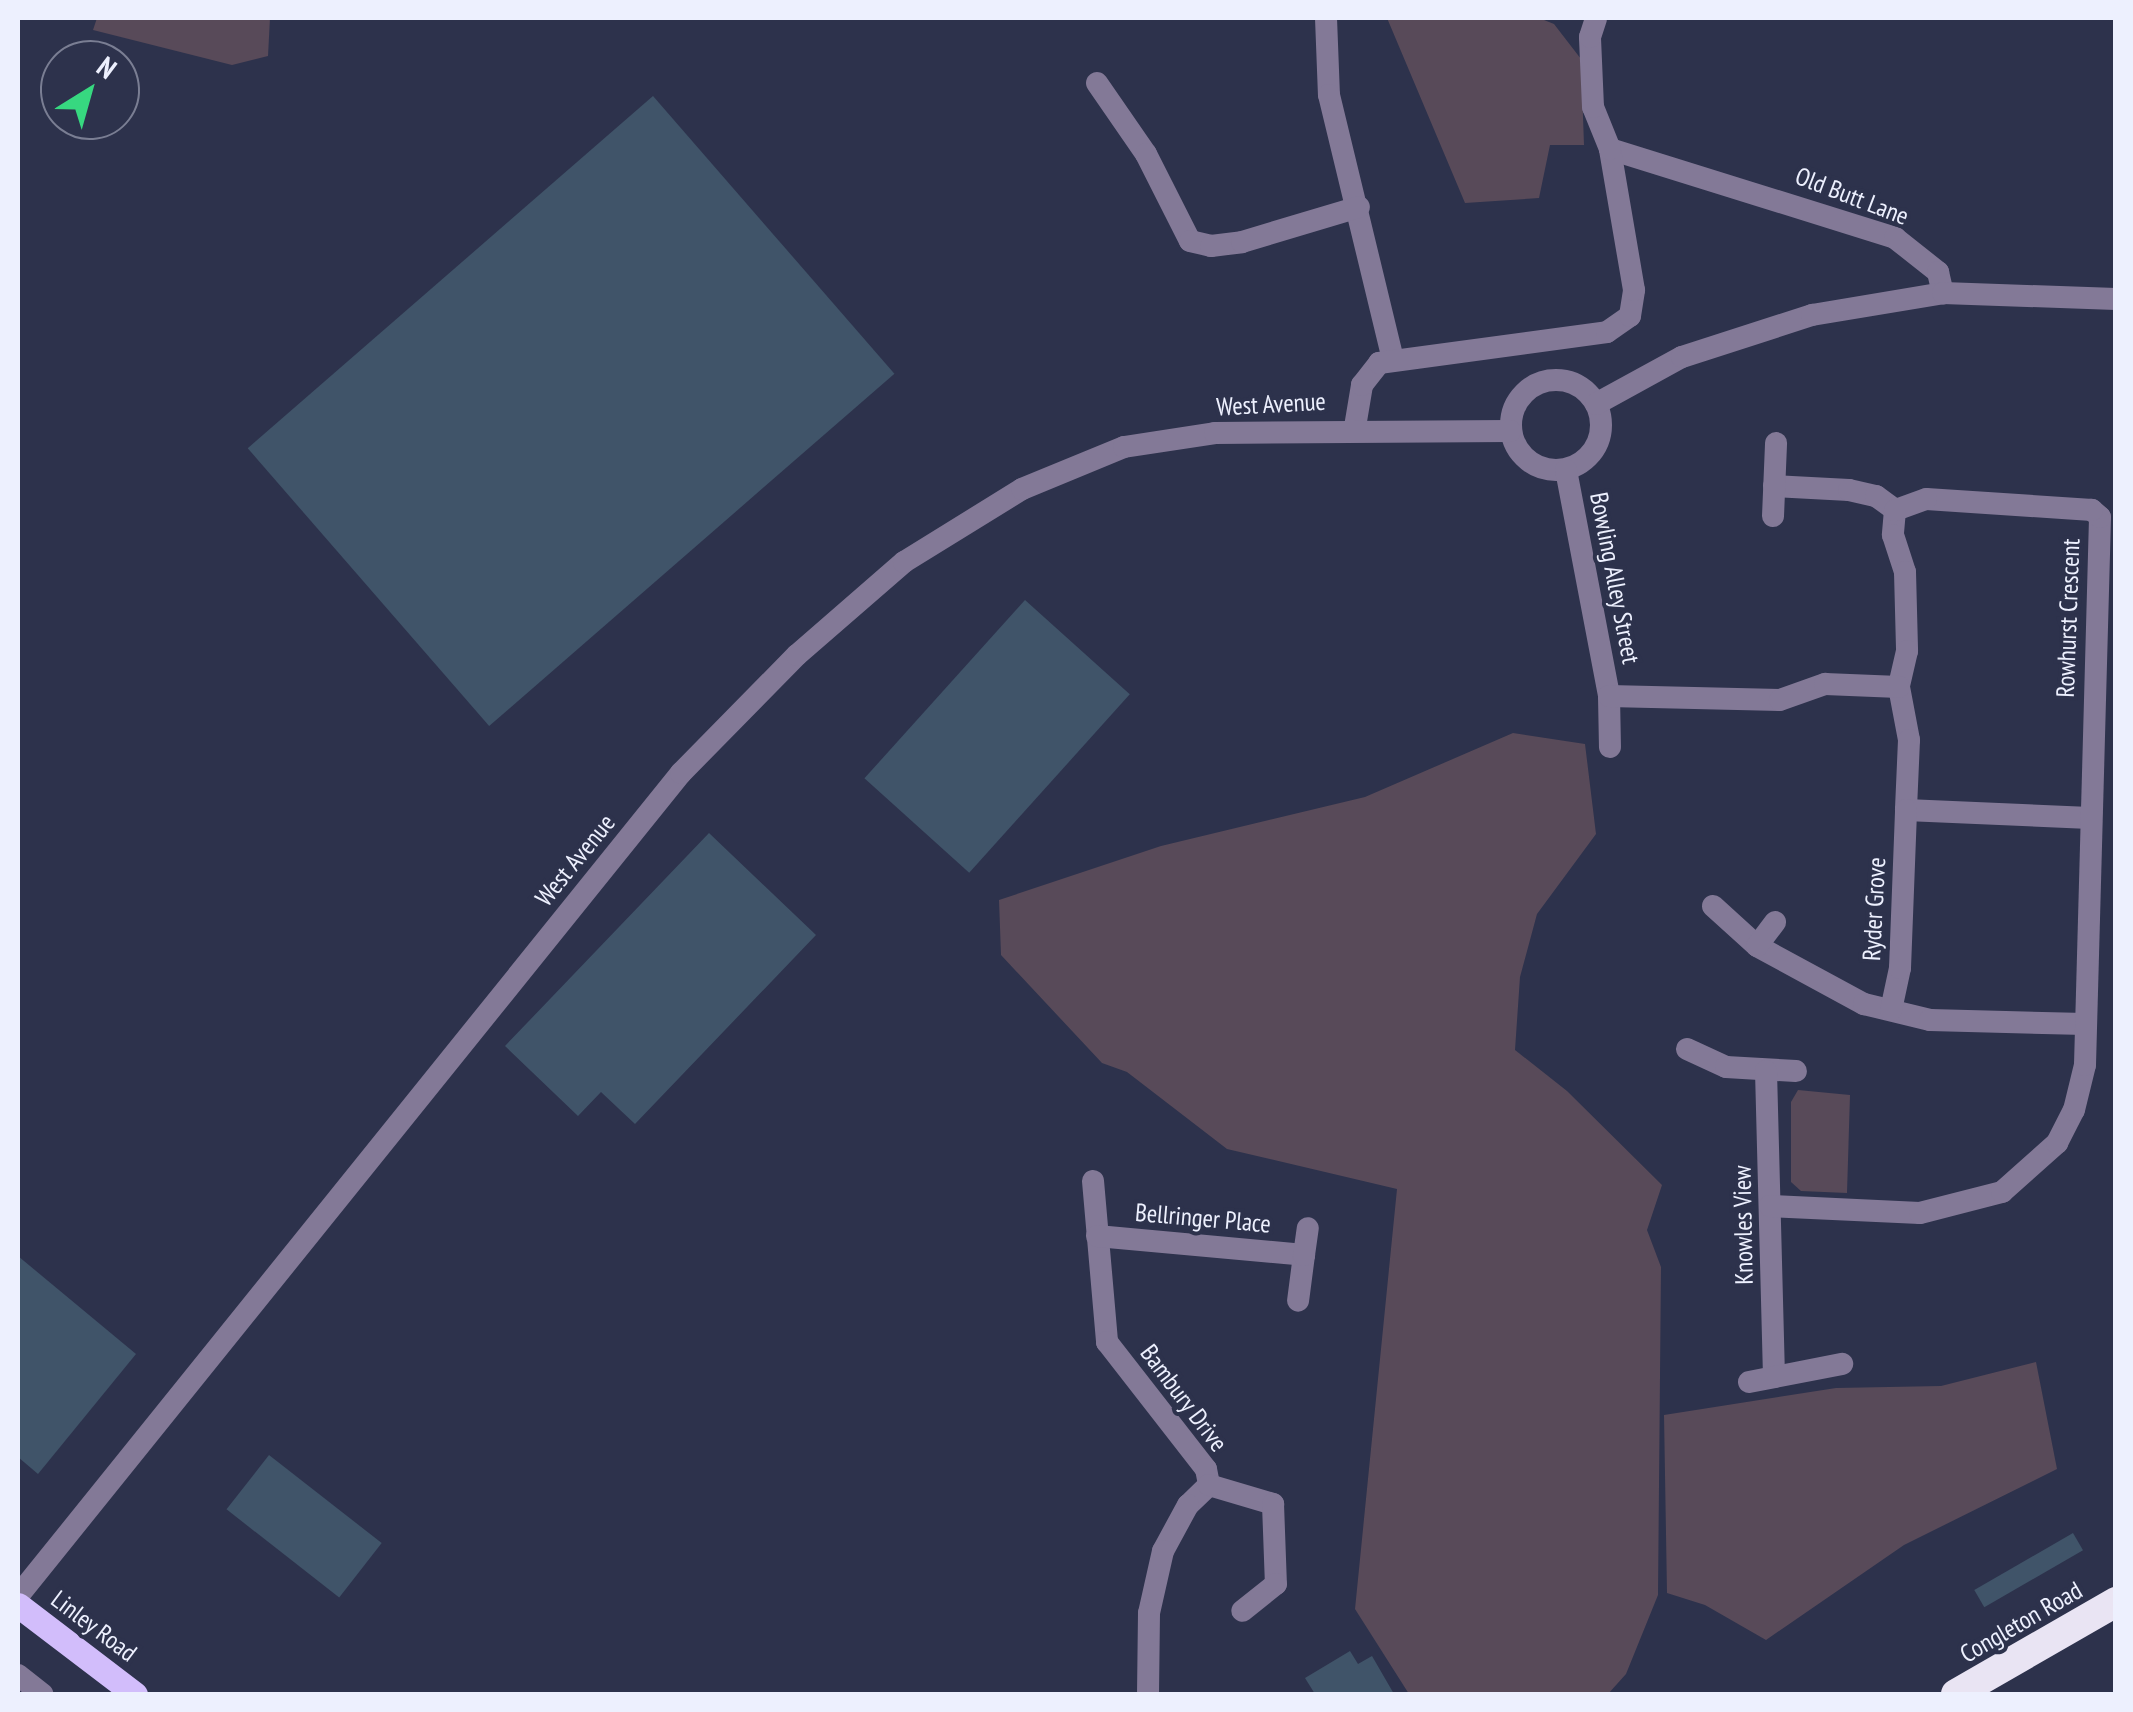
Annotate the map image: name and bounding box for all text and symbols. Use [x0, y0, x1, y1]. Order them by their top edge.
north arrow [40, 40, 140, 140]
text: N [90, 48, 124, 87]
street label: Old Butt Lane [1791, 161, 1913, 231]
street label: West Avenue [1215, 386, 1327, 422]
street label: Bowling Alley Street [1584, 489, 1646, 667]
street label: Rowhurst Crescent [2050, 538, 2086, 698]
street label: West Avenue [529, 808, 621, 912]
street label: Ryder Grove [1856, 856, 1892, 962]
street label: Knowles View [1727, 1165, 1759, 1285]
street label: Bellringer Place [1134, 1197, 1272, 1239]
street label: Bambury Drive [1134, 1338, 1234, 1458]
street label: Congleton Road [1955, 1575, 2087, 1669]
street label: Linley Road [45, 1584, 143, 1668]

